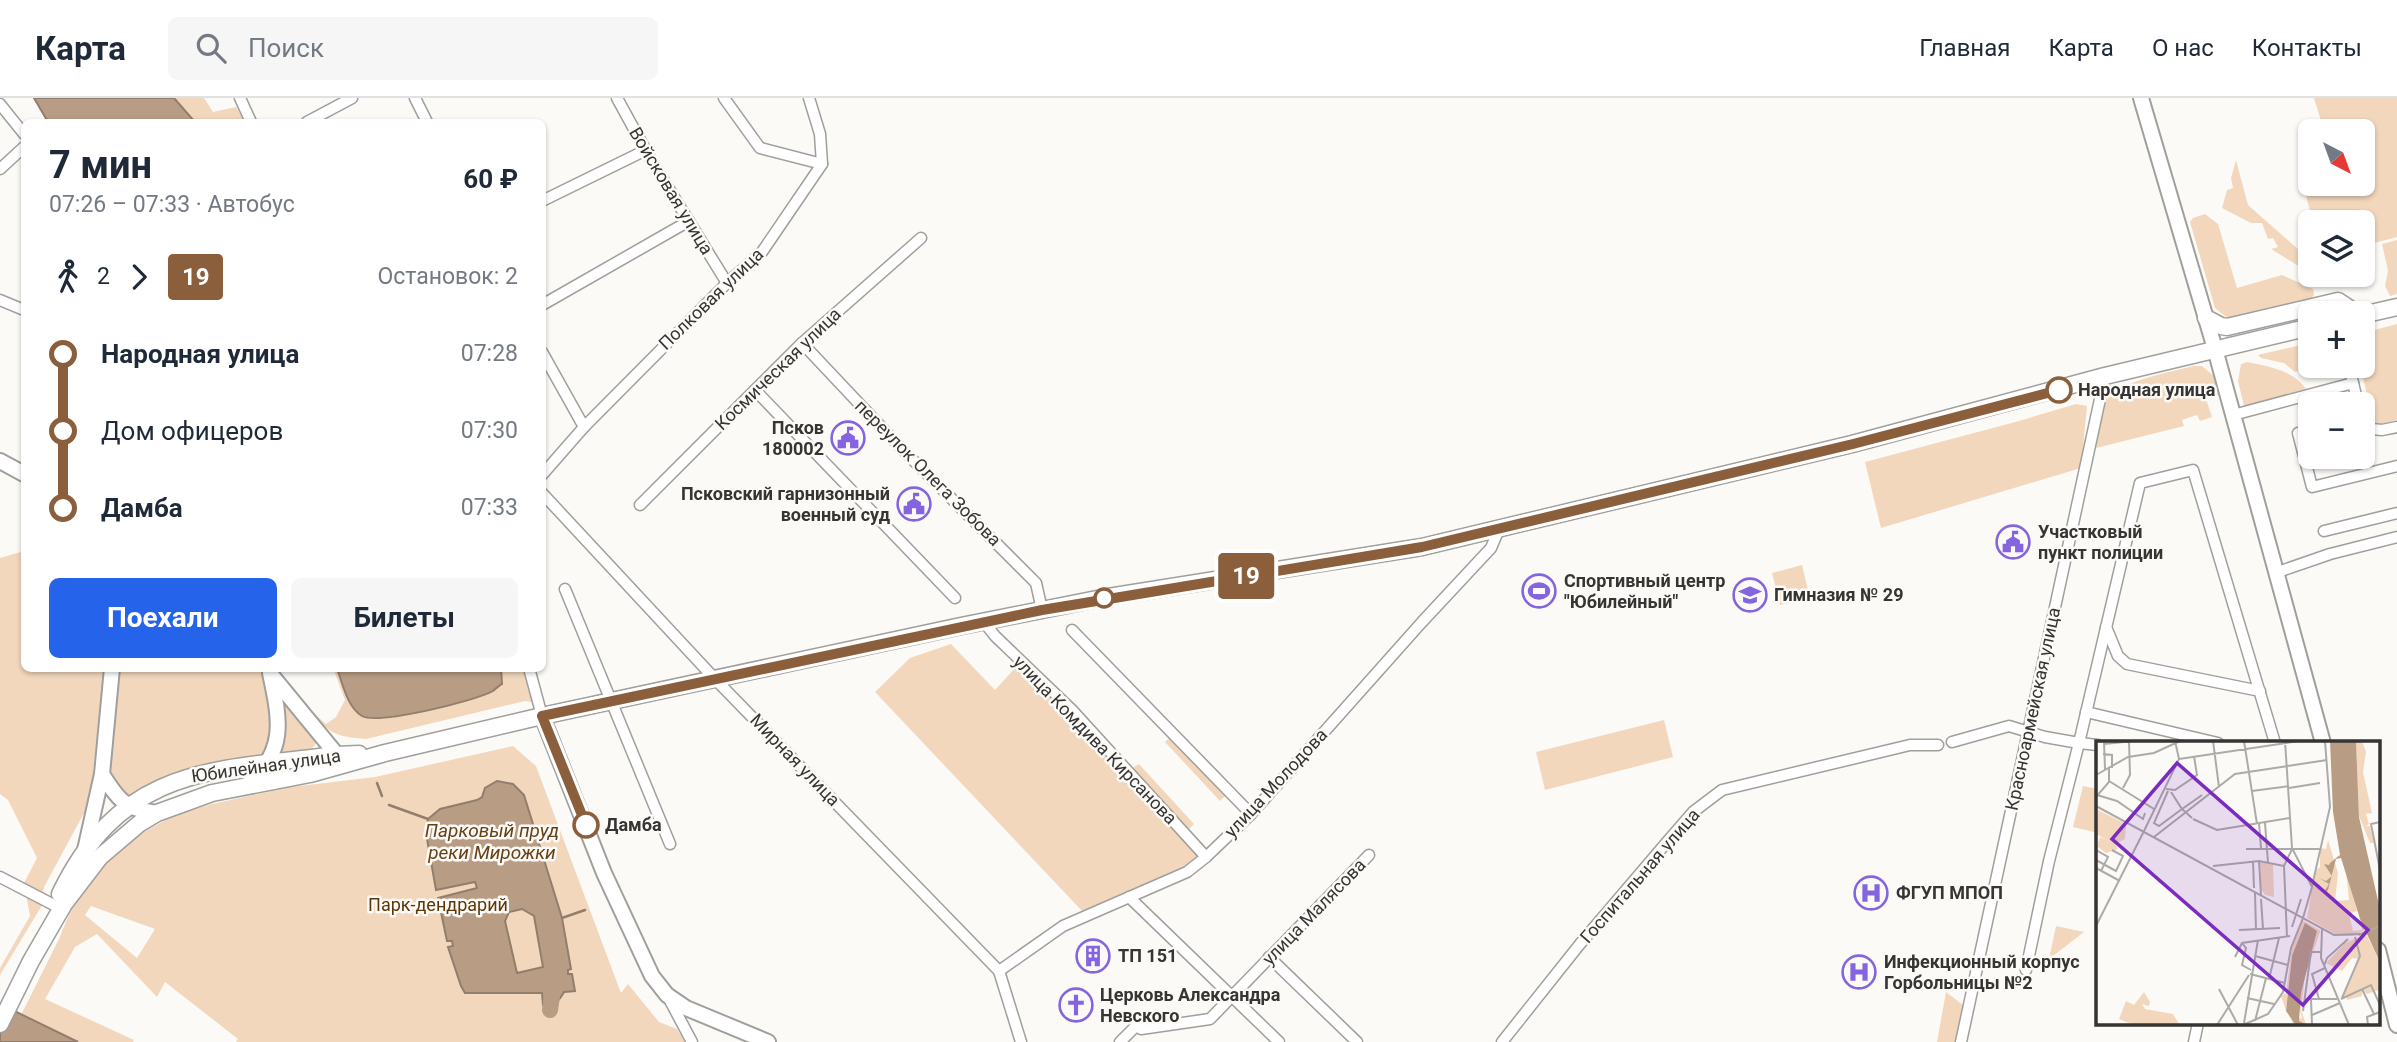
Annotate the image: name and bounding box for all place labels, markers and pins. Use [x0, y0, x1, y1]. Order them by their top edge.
marker: Народная улица [2046, 377, 2072, 403]
place label: Народная улица [2078, 379, 2216, 400]
place label: Псков 180002 [762, 417, 824, 459]
public building icon: Псков 180002 [829, 419, 867, 457]
place label: Псковский гарнизонный военный суд [681, 483, 891, 525]
public building icon: Псковский гарнизонный военный суд [895, 485, 933, 523]
place label: Участковый пункт полиции [2038, 521, 2163, 563]
public building icon: Участковый пункт полиции [1994, 523, 2032, 561]
place label: Спортивный центр "Юбилейный" [1564, 570, 1725, 612]
sports icon: Спортивный центр "Юбилейный" [1520, 572, 1558, 610]
school or university icon: Гимназия № 29 [1731, 576, 1769, 614]
place label: Гимназия № 29 [1774, 584, 1903, 605]
unlabelled marker [1094, 588, 1114, 608]
marker: Дамба [573, 812, 599, 838]
place label: Дамба [605, 814, 662, 835]
hospital icon: ФГУП МПОП [1852, 874, 1890, 912]
place label: ФГУП МПОП [1896, 882, 2003, 903]
building icon: ТП 151 [1074, 937, 1112, 975]
place label: ТП 151 [1118, 945, 1177, 966]
place label: Инфекционный корпус Горбольницы №2 [1884, 951, 2080, 993]
hospital icon: Инфекционный корпус Горбольницы №2 [1840, 953, 1878, 991]
place label: Церковь Александра Невского [1100, 984, 1281, 1026]
church icon: Церковь Александра Невского [1057, 986, 1095, 1024]

